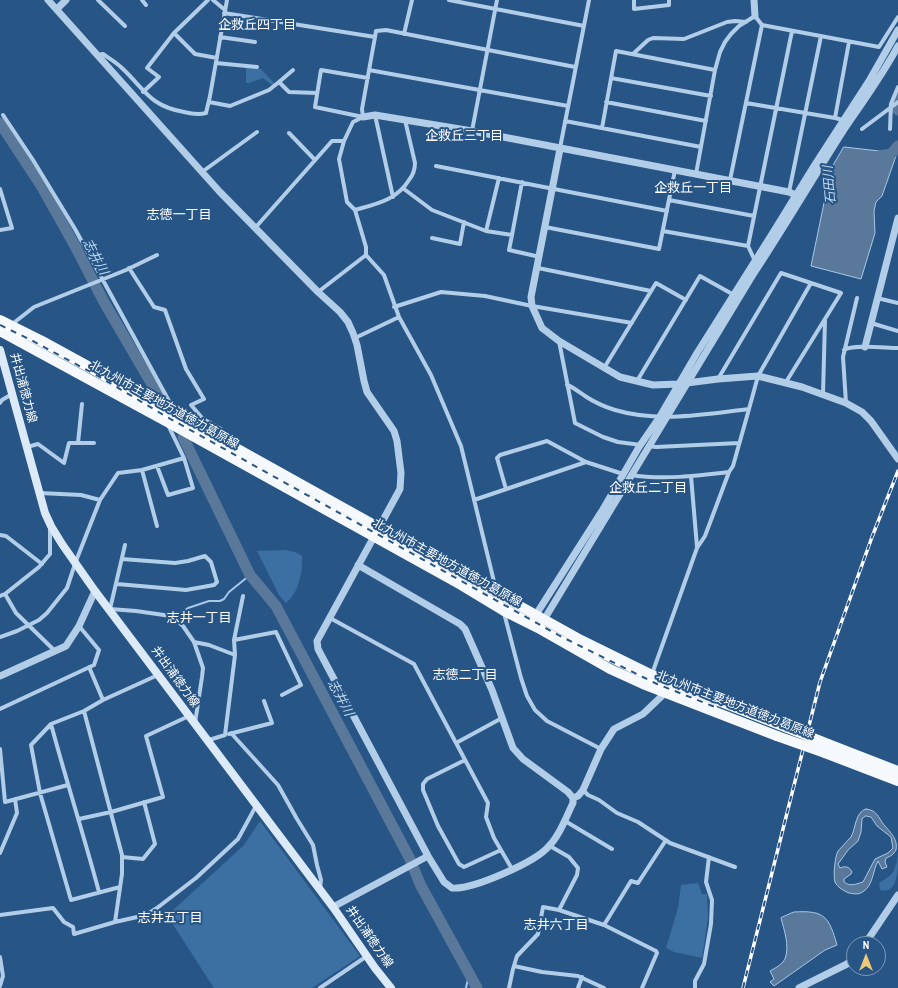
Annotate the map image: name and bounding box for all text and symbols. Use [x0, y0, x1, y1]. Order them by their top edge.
district label: 企救丘四丁目 [218, 18, 296, 34]
district label: 企救丘三丁目 [425, 129, 503, 145]
water label: 石田川 [821, 165, 839, 205]
district label: 企救丘一丁目 [654, 181, 732, 197]
district label: 志徳一丁目 [147, 208, 211, 224]
water label: 志井川 [79, 236, 111, 278]
street label: 井出浦徳力線 [7, 351, 39, 425]
street label: 北九州市主要地方道徳力葛原線 [87, 358, 241, 452]
district label: 企救丘二丁目 [609, 481, 687, 497]
street label: 北九州市主要地方道徳力葛原線 [370, 516, 524, 610]
district label: 志井一丁目 [167, 611, 231, 627]
street label: 井出浦徳力線 [148, 644, 202, 710]
district label: 志徳二丁目 [433, 668, 497, 684]
street label: 北九州市主要地方道徳力葛原線 [654, 668, 816, 742]
water label: 志井川 [324, 677, 356, 719]
street label: 井出浦徳力線 [342, 903, 396, 971]
district label: 志井五丁目 [138, 911, 202, 927]
district label: 志井六丁目 [524, 918, 588, 934]
north arrow [846, 936, 886, 976]
text: N [863, 938, 869, 952]

